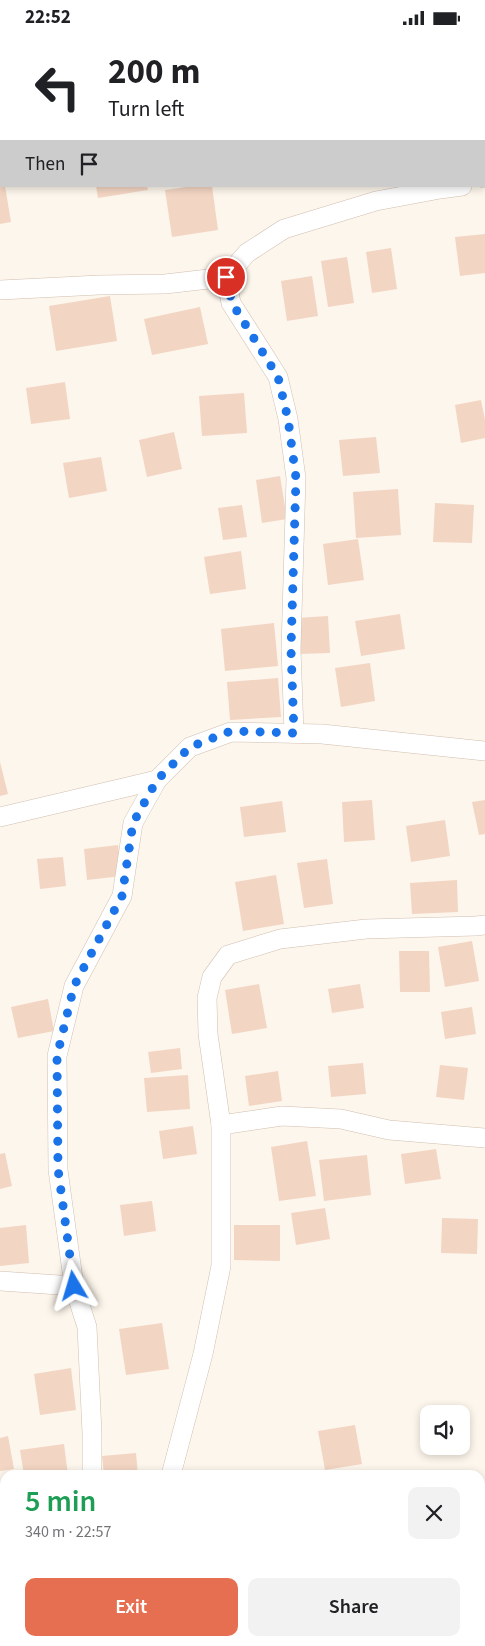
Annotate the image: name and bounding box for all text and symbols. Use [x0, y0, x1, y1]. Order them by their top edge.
text: 22:52 [25, 4, 71, 31]
text: 200 m [108, 47, 200, 97]
icon: left [25, 55, 90, 120]
text: Turn left [108, 93, 184, 125]
icon: arrive [75, 150, 103, 178]
text: Then [25, 151, 65, 178]
pin [205, 256, 247, 298]
icon: arrive [212, 263, 240, 291]
position arrow [47, 1259, 99, 1311]
map controls [420, 1405, 470, 1455]
button: sound [420, 1405, 470, 1455]
text: 5 min [25, 1480, 96, 1523]
button: close [408, 1487, 460, 1539]
text: 340 m · 22:57 [25, 1521, 112, 1543]
button: Exit [25, 1578, 238, 1636]
button: Share [248, 1578, 460, 1636]

